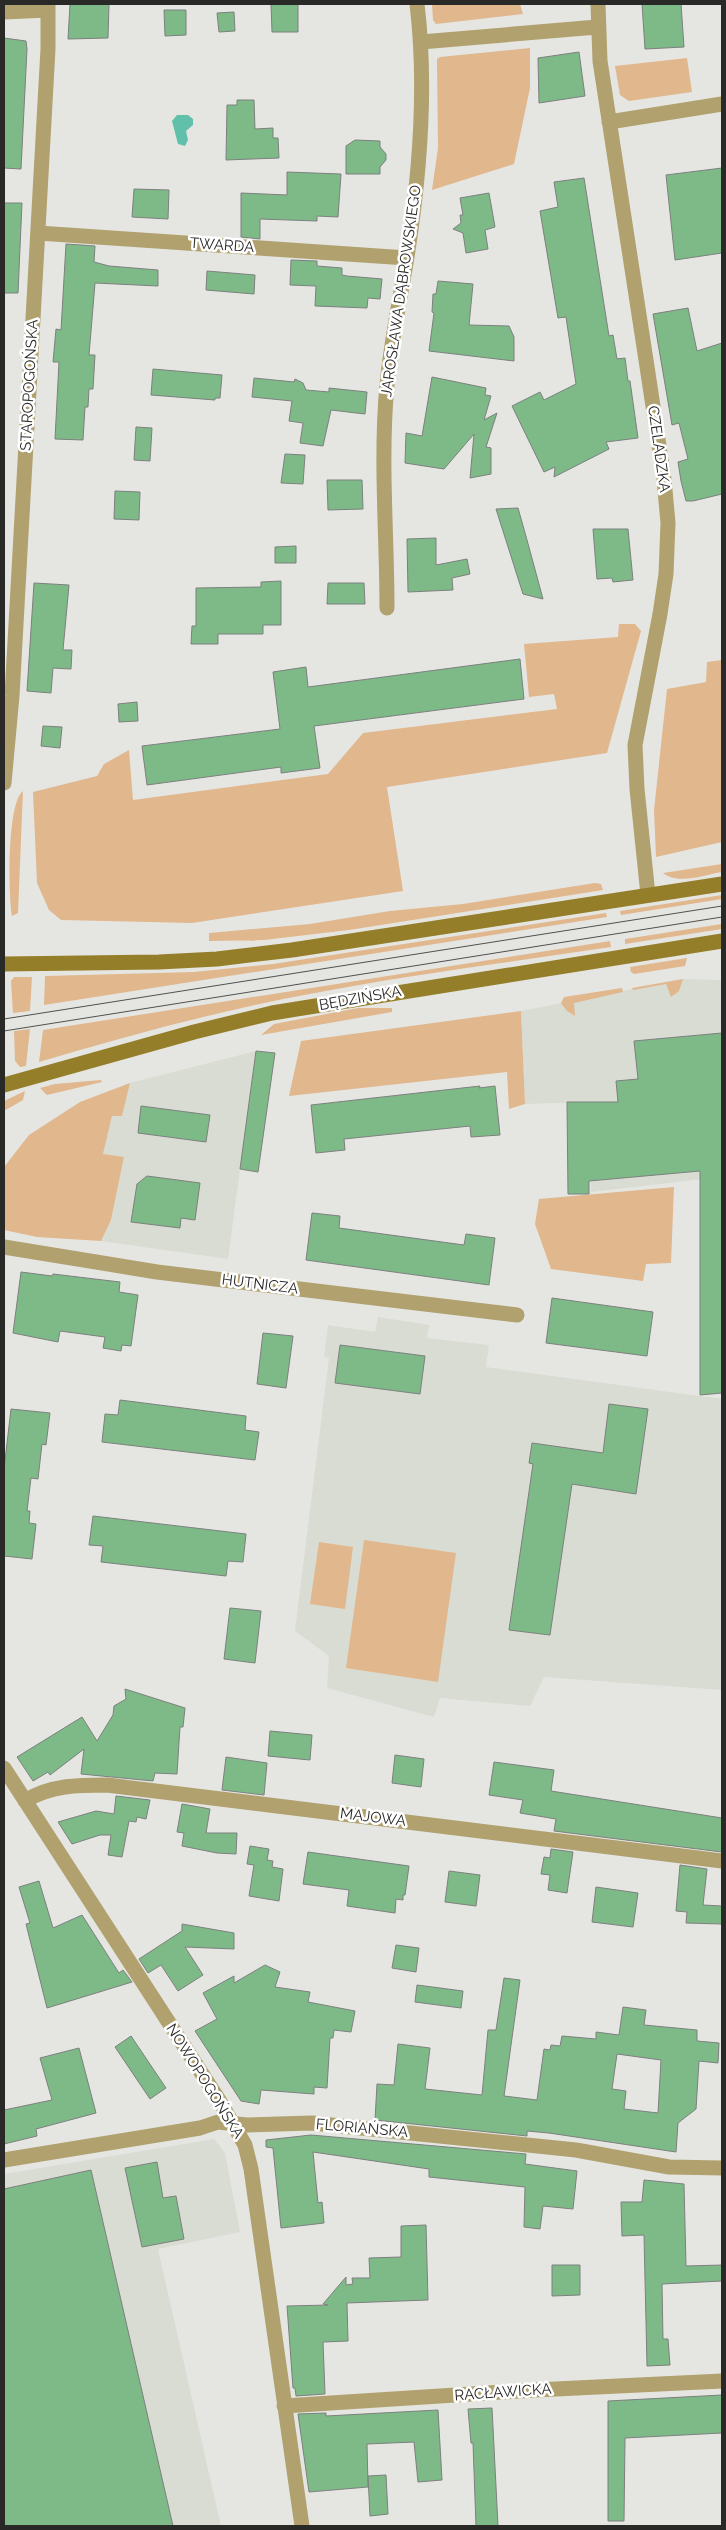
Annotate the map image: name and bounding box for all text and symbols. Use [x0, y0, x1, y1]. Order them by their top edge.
street label: JAROSŁAWA DĄBROWSKIEGO [377, 184, 425, 398]
street label: TWARDA [189, 234, 255, 256]
street label: STAROPOGOŃSKA [17, 319, 41, 451]
street label: CZELADZKA [644, 404, 674, 494]
street label: BĘDZIŃSKA [317, 982, 403, 1014]
street label: HUTNICZA [221, 1270, 299, 1298]
street label: MAJOWA [339, 1804, 407, 1830]
street label: NOWOPOGOŃSKA [162, 2020, 248, 2142]
street label: FLORIAŃSKA [315, 2115, 409, 2141]
street label: RACŁAWICKA [454, 2380, 552, 2404]

